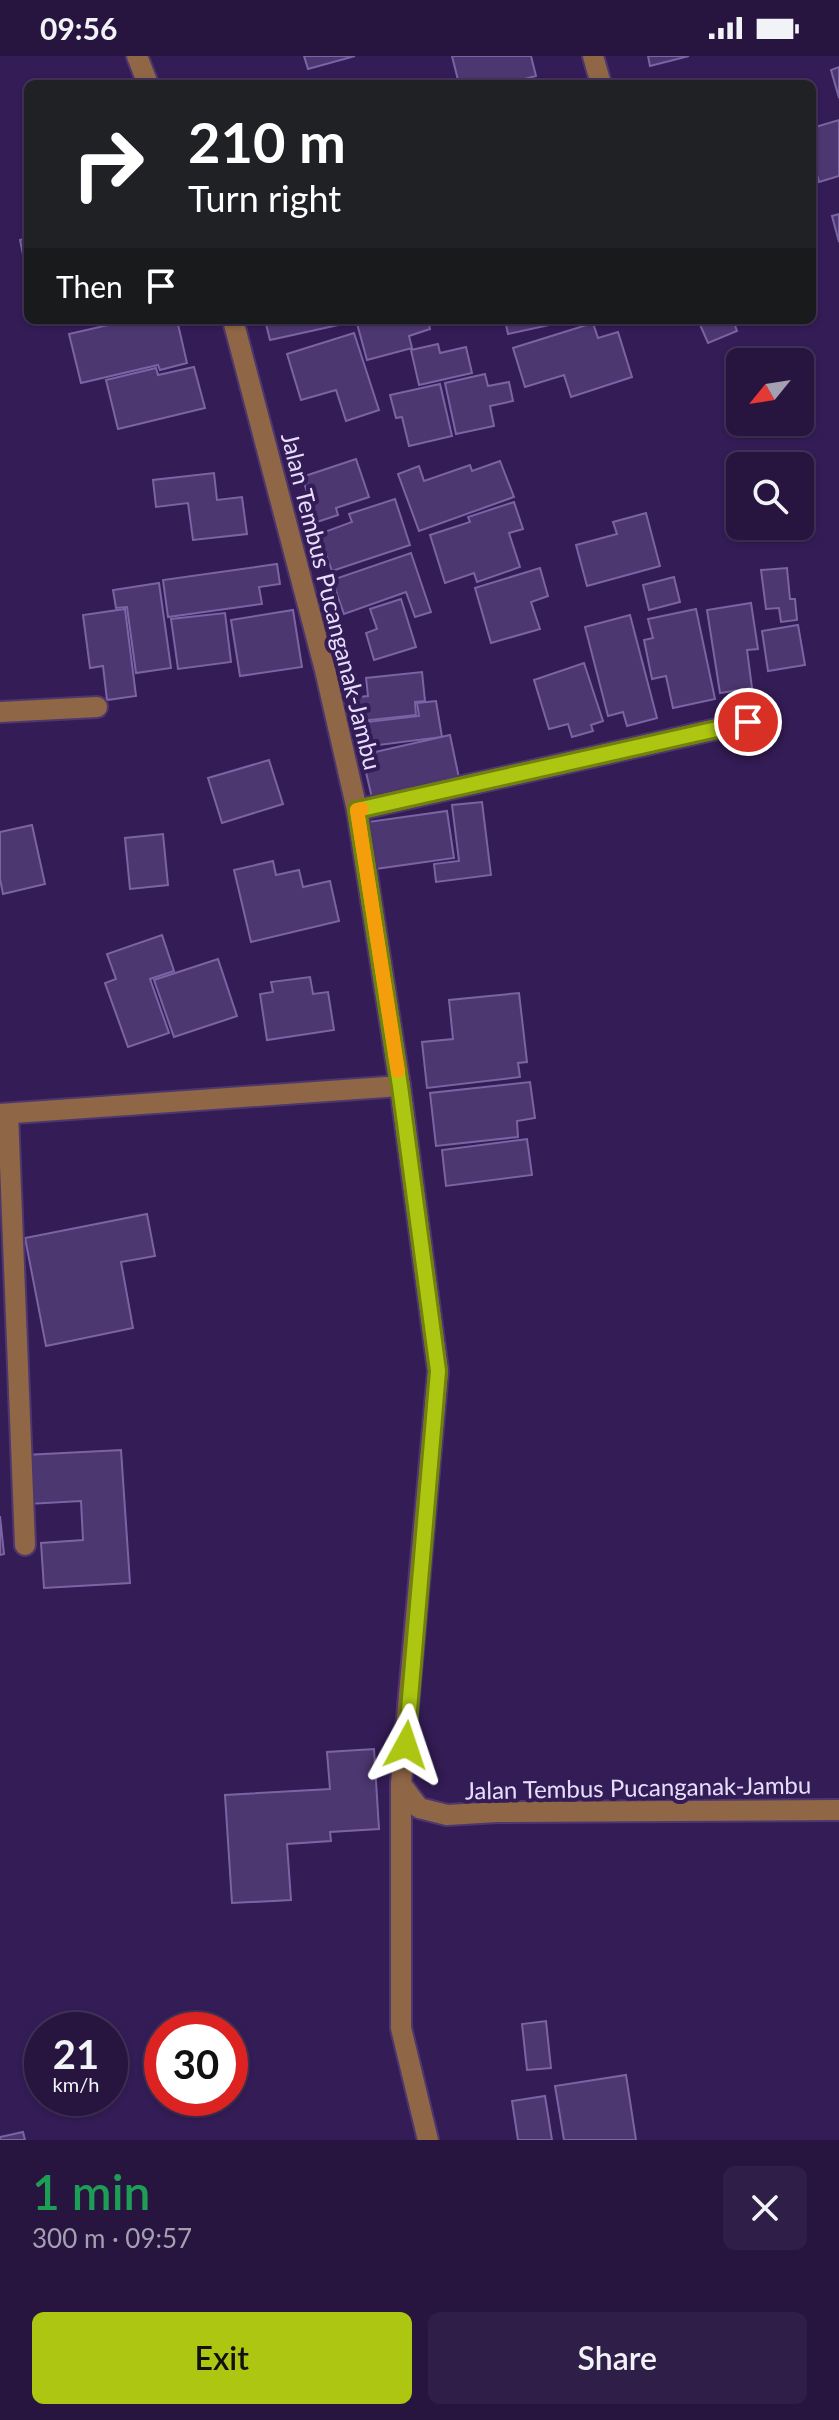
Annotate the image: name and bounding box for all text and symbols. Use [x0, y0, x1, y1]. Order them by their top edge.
text: 09:56 [40, 10, 117, 46]
text: 210 m [188, 108, 346, 175]
icon: right [56, 112, 160, 216]
text: Turn right [188, 176, 341, 220]
icon: arrive [139, 264, 183, 308]
text: Then [56, 268, 123, 304]
north arrow [726, 348, 814, 436]
map controls [726, 348, 814, 540]
street label: Jalan Tembus Pucanganak-Jambu [276, 429, 388, 773]
button: search [726, 452, 814, 540]
pin [714, 688, 782, 756]
icon: arrive [726, 700, 770, 744]
position arrow [364, 1703, 448, 1787]
street label: Jalan Tembus Pucanganak-Jambu [464, 1769, 812, 1805]
speed limit sign: 30 [144, 2012, 248, 2116]
text: 21 [53, 2030, 99, 2078]
text: km/h [53, 2072, 99, 2096]
text: 1 min [32, 2163, 150, 2220]
button: close [723, 2166, 807, 2250]
text: 300 m · 09:57 [32, 2222, 192, 2254]
button: Exit [32, 2312, 412, 2404]
button: Share [428, 2312, 807, 2404]

